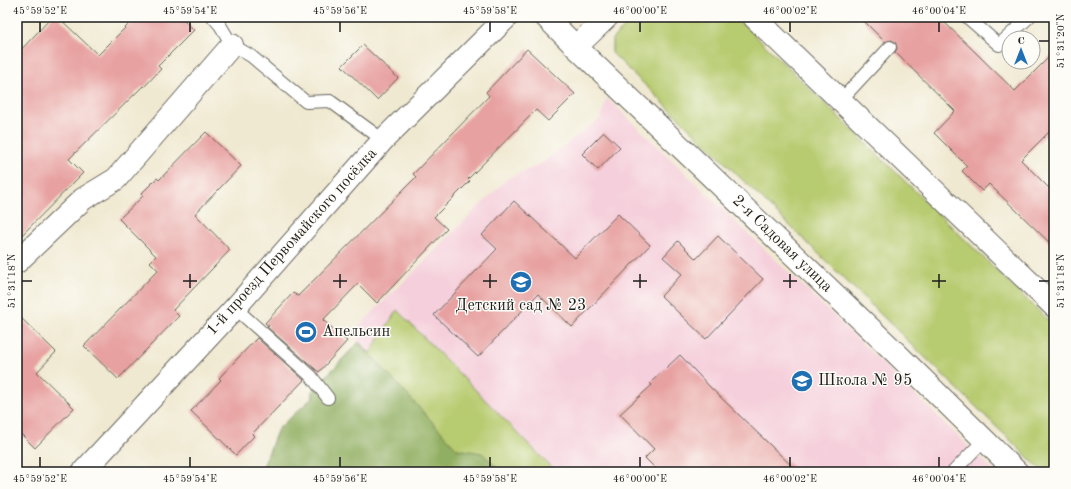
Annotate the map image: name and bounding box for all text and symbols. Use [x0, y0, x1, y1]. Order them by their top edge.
text: 45°59'52"E [13, 6, 67, 16]
text: 45°59'54"E [163, 6, 217, 16]
text: 45°59'56"E [313, 6, 367, 16]
text: 45°59'58"E [463, 6, 517, 16]
text: 46°00'00"E [613, 6, 667, 16]
text: 46°00'02"E [763, 6, 817, 16]
text: 46°00'04"E [912, 6, 966, 16]
text: 51°31'20"N [1056, 13, 1066, 68]
north arrow [1001, 30, 1041, 70]
text: С [1017, 36, 1025, 47]
street label: 1-й проезд Первомайского посёлка [204, 145, 380, 339]
street label: 2-я Садовая улица [729, 192, 835, 296]
text: 51°31'18"N [7, 253, 17, 308]
text: 51°31'18"N [1056, 253, 1066, 308]
school or university icon: Детский сад № 23 [508, 269, 534, 295]
place label: Детский сад № 23 [456, 298, 586, 314]
sports icon: Апельсин [293, 319, 319, 345]
place label: Апельсин [322, 324, 390, 340]
school or university icon: Школа № 95 [789, 368, 815, 394]
place label: Школа № 95 [818, 373, 912, 389]
text: 45°59'52"E [13, 474, 67, 484]
text: 45°59'54"E [163, 474, 217, 484]
text: 45°59'56"E [313, 474, 367, 484]
text: 45°59'58"E [463, 474, 517, 484]
text: 46°00'00"E [613, 474, 667, 484]
text: 46°00'02"E [763, 474, 817, 484]
text: 46°00'04"E [912, 474, 966, 484]

